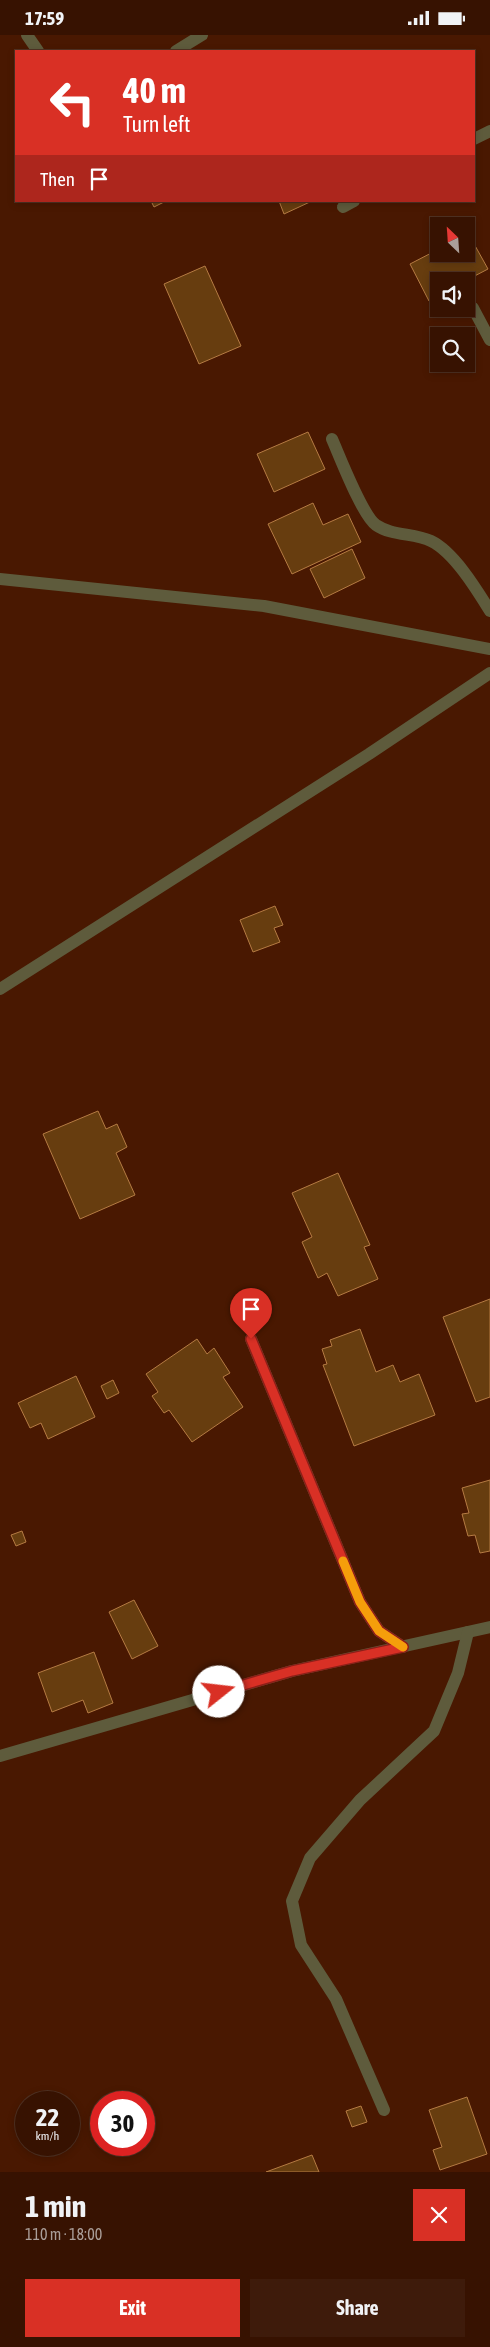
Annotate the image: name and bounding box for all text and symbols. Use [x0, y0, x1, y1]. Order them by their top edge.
text: 17:59 [25, 7, 64, 29]
icon: left [40, 70, 105, 135]
text: 40 m [123, 70, 186, 110]
text: Turn left [123, 111, 190, 137]
icon: arrive [85, 165, 113, 193]
text: Then [40, 168, 75, 190]
north arrow [430, 217, 475, 263]
map controls [430, 217, 475, 372]
button: sound [430, 272, 475, 317]
button: search [430, 327, 475, 372]
pin [230, 1288, 272, 1339]
icon: arrive [237, 1295, 265, 1323]
position arrow [192, 1665, 244, 1717]
speed limit sign: 30 [90, 2091, 155, 2156]
text: 22 [36, 2103, 59, 2131]
text: km/h [36, 2129, 59, 2143]
text: 1 min [25, 2189, 86, 2223]
button: close [413, 2189, 465, 2241]
text: 110 m · 18:00 [25, 2225, 102, 2243]
button: Exit [25, 2279, 240, 2337]
button: Share [250, 2279, 465, 2337]

